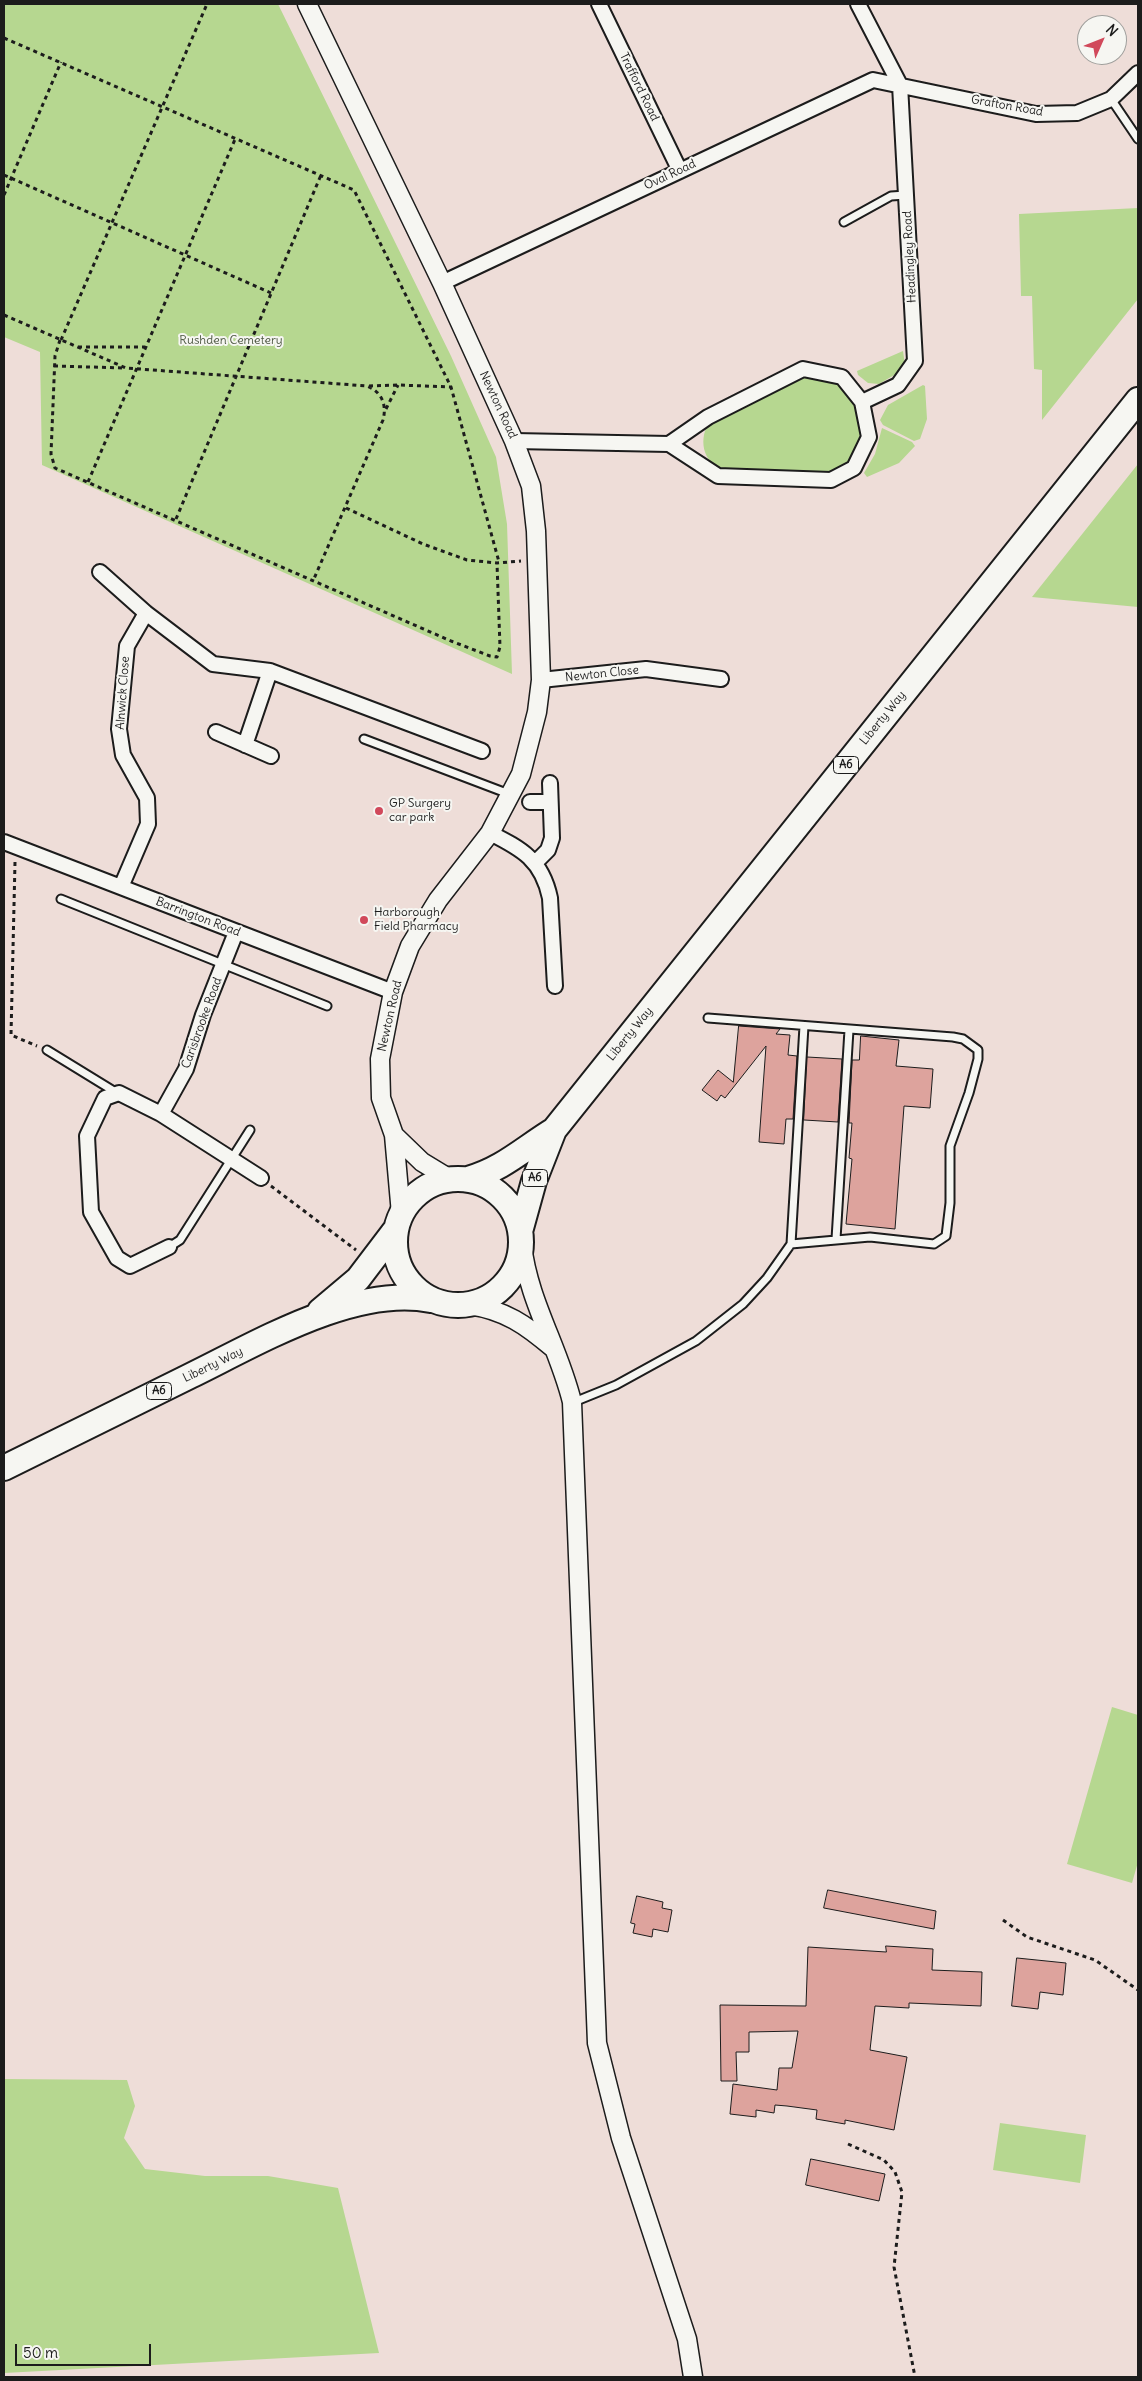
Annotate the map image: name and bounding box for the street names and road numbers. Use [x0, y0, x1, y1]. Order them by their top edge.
street label: Trafford Road [616, 50, 662, 124]
street label: Grafton Road [970, 93, 1044, 119]
street label: Oval Road [642, 157, 698, 193]
street label: Headingley Road [900, 211, 920, 303]
street label: Newton Road [476, 369, 520, 441]
street label: Alnwick Close [113, 656, 133, 730]
street label: Newton Close [564, 663, 640, 685]
street label: Liberty Way [857, 688, 909, 748]
road number: A6 [834, 756, 858, 774]
street label: Barrington Road [154, 894, 242, 940]
street label: Carisbrooke Road [179, 975, 225, 1071]
street label: Newton Road [375, 979, 405, 1053]
street label: Liberty Way [604, 1004, 656, 1064]
road number: A6 [522, 1170, 548, 1186]
street label: Liberty Way [181, 1344, 245, 1386]
road number: A6 [146, 1382, 172, 1400]

